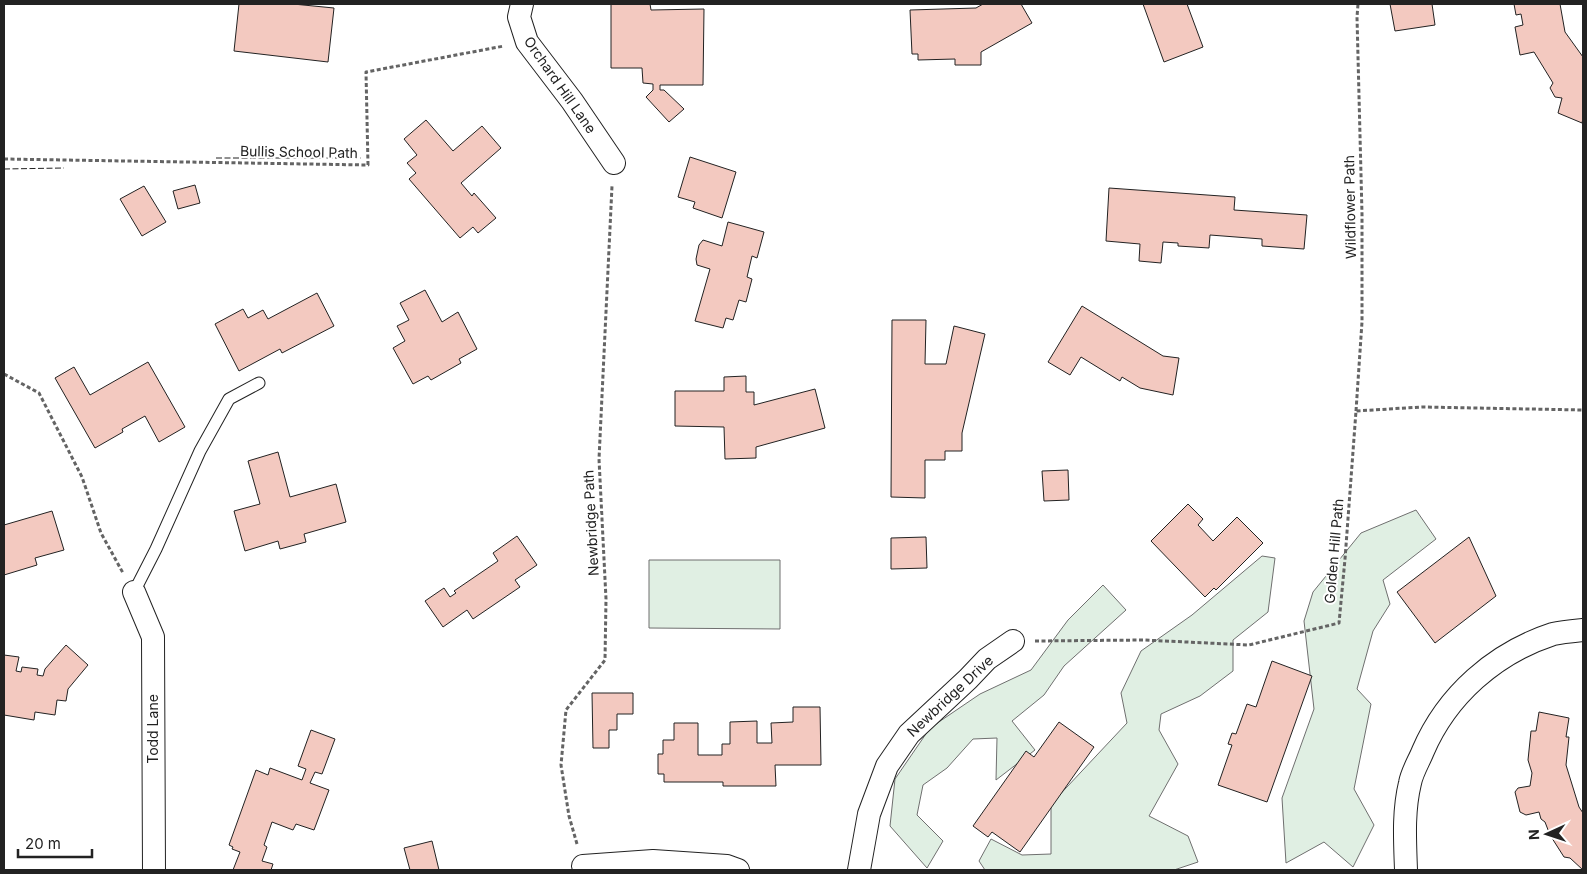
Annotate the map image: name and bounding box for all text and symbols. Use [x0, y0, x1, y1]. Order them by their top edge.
street label: Orchard Hill Lane [521, 33, 600, 136]
street label: Bullis School Path [240, 142, 358, 161]
street label: Wildflower Path [1340, 155, 1359, 259]
street label: Newbridge Path [579, 470, 602, 577]
street label: Golden Hill Path [1320, 498, 1347, 604]
street label: Newbridge Drive [903, 651, 996, 740]
street label: Todd Lane [144, 694, 161, 764]
north arrow [1522, 809, 1572, 859]
scale bar [18, 826, 91, 858]
text: N [1525, 829, 1542, 840]
text: 20 m [25, 834, 61, 853]

